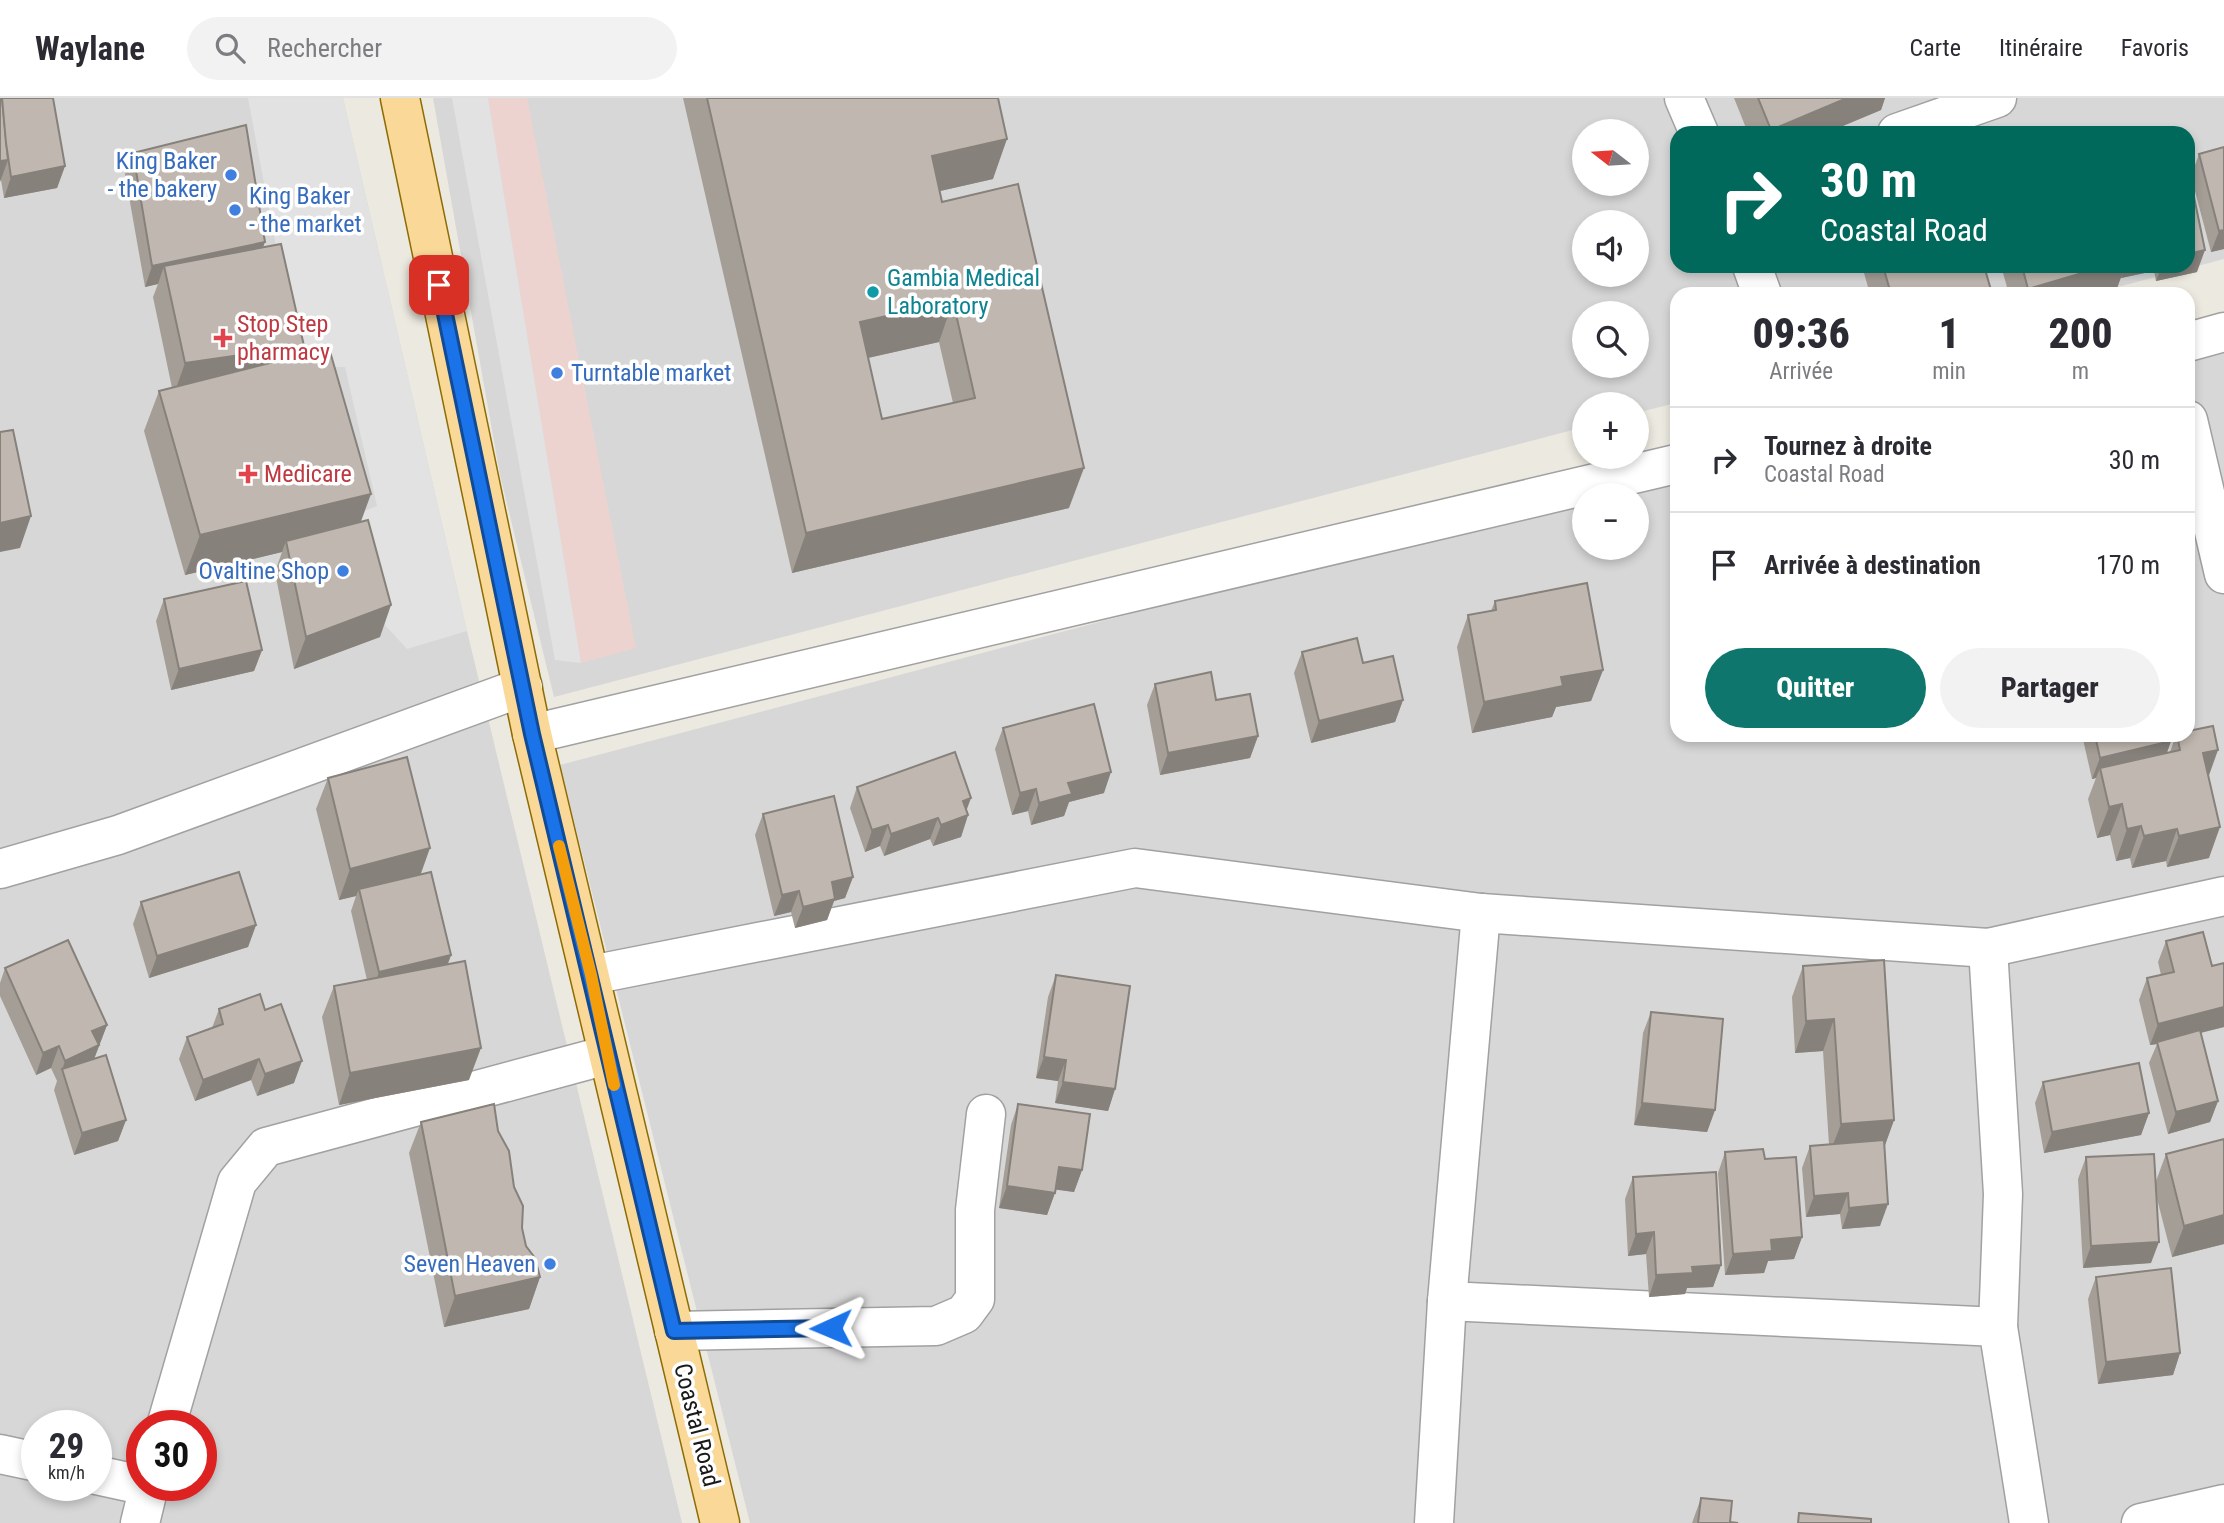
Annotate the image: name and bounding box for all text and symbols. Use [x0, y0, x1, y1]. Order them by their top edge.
search box [187, 17, 677, 80]
text: Waylane [35, 29, 145, 68]
icon: search [211, 29, 249, 67]
text: Rechercher [267, 33, 382, 63]
text: Carte [1910, 34, 1961, 62]
text: Itinéraire [1999, 34, 2083, 62]
text: Favoris [2121, 34, 2189, 62]
north arrow [1572, 119, 1648, 196]
map controls [1572, 119, 1649, 560]
place label: King Baker - the bakery [107, 147, 217, 203]
text: 30 m [1820, 152, 1917, 209]
icon: right [1705, 154, 1796, 245]
marker: King Baker - the bakery [223, 167, 239, 183]
place label: King Baker - the market [249, 182, 362, 238]
marker: King Baker - the market [227, 202, 243, 218]
button: sound [1572, 210, 1649, 287]
text: Coastal Road [1820, 211, 1988, 249]
pin [409, 255, 469, 315]
place label: Gambia Medical Laboratory [887, 264, 1040, 320]
icon: arrive [420, 266, 458, 304]
marker: Gambia Medical Laboratory [865, 284, 881, 300]
button: search [1572, 301, 1649, 378]
text: 09:36 [1752, 309, 1850, 358]
text: 1 [1938, 309, 1960, 358]
text: 200 [2048, 309, 2113, 358]
place label: Stop Step pharmacy [237, 310, 330, 366]
marker: Stop Step pharmacy [215, 330, 231, 346]
text: Arrivée [1769, 358, 1833, 385]
text: min [1932, 358, 1966, 385]
text: m [2072, 358, 2089, 385]
place label: Turntable market [571, 359, 731, 387]
marker: Turntable market [549, 365, 565, 381]
button: + [1572, 392, 1649, 469]
text: Tournez à droite [1764, 431, 1932, 461]
icon: right [1705, 441, 1743, 479]
text: 30 m [2109, 445, 2160, 475]
place label: Medicare [264, 460, 352, 488]
text: Coastal Road [1764, 461, 1885, 488]
marker: Medicare [238, 464, 258, 484]
button: − [1572, 483, 1649, 560]
icon: arrive [1705, 546, 1743, 584]
text: Arrivée à destination [1764, 550, 1981, 580]
text: 170 m [2096, 550, 2160, 580]
place label: Ovaltine Shop [199, 557, 329, 585]
marker: Ovaltine Shop [335, 563, 351, 579]
button: Quitter [1705, 648, 1926, 728]
button: Partager [1940, 648, 2160, 728]
place label: Seven Heaven [404, 1250, 536, 1278]
marker: Seven Heaven [542, 1256, 558, 1272]
position arrow [794, 1291, 868, 1365]
street label: Coastal Road [668, 1361, 726, 1489]
speed limit sign: 30 [126, 1410, 217, 1501]
text: 29 [49, 1426, 84, 1467]
text: km/h [48, 1462, 85, 1483]

